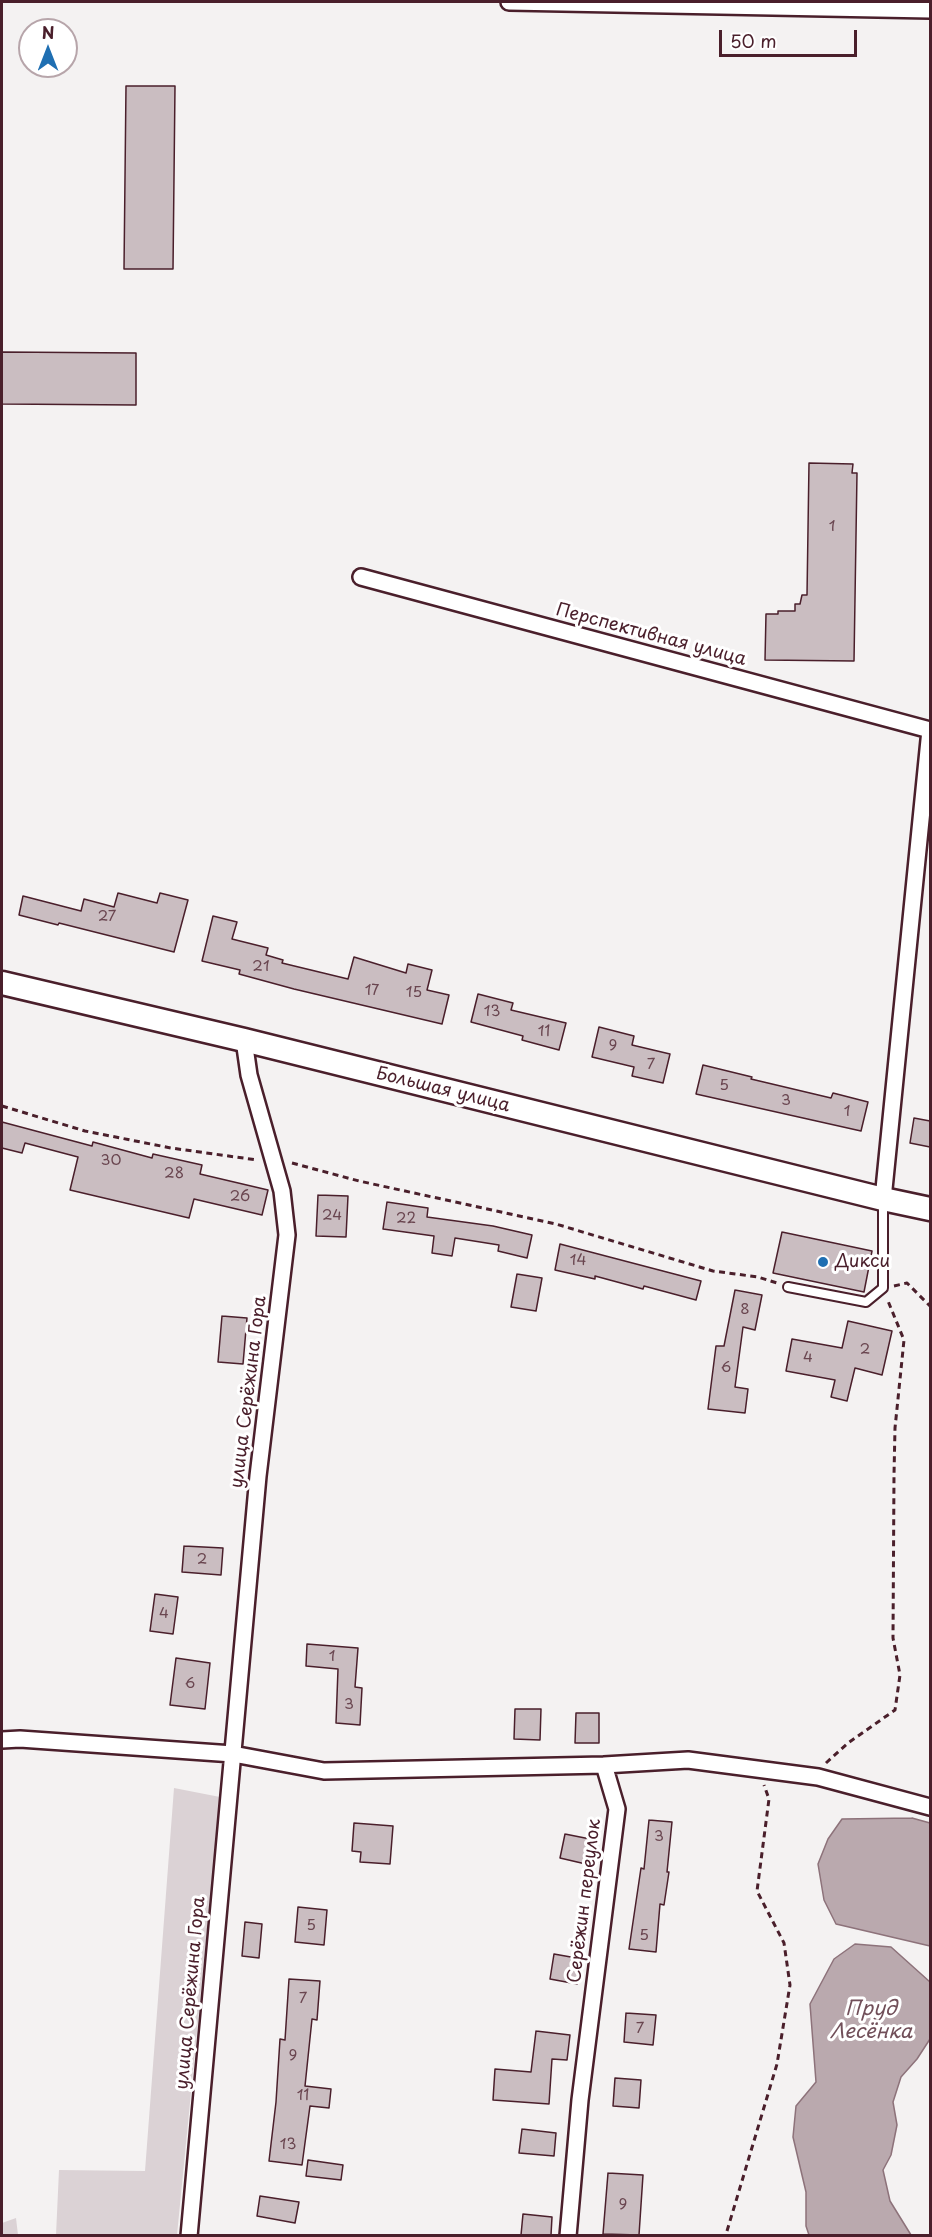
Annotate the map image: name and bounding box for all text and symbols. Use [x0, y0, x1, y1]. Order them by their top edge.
north arrow [18, 18, 78, 78]
scale bar [722, 18, 860, 56]
text: N [42, 20, 54, 44]
text: 50 m [730, 27, 777, 54]
house number: 1 [829, 518, 835, 536]
street label: Перспективная улица [553, 599, 749, 671]
house number: 27 [98, 908, 116, 926]
house number: 21 [252, 958, 270, 976]
house number: 17 [365, 982, 379, 1000]
house number: 15 [406, 984, 422, 1002]
house number: 13 [484, 1003, 500, 1021]
house number: 11 [538, 1023, 550, 1041]
house number: 9 [609, 1037, 617, 1055]
house number: 7 [647, 1056, 655, 1074]
street label: Большая улица [374, 1063, 512, 1117]
house number: 5 [719, 1077, 729, 1095]
house number: 3 [781, 1092, 791, 1110]
house number: 1 [844, 1103, 850, 1121]
house number: 30 [101, 1152, 121, 1170]
house number: 28 [164, 1165, 184, 1183]
house number: 26 [230, 1188, 250, 1206]
house number: 24 [322, 1207, 342, 1225]
house number: 22 [396, 1210, 416, 1228]
place label: Дикси [835, 1251, 890, 1273]
house number: 14 [570, 1252, 586, 1270]
marker: Дикси [816, 1255, 830, 1269]
street label: улица Серёжина Гора [226, 1295, 272, 1489]
house number: 8 [740, 1301, 750, 1319]
house number: 2 [860, 1341, 870, 1359]
house number: 4 [803, 1349, 813, 1367]
house number: 6 [721, 1359, 731, 1377]
house number: 2 [197, 1551, 207, 1569]
house number: 4 [159, 1605, 169, 1623]
house number: 1 [329, 1648, 335, 1666]
house number: 6 [185, 1675, 195, 1693]
house number: 3 [344, 1696, 354, 1714]
street label: Серёжин переулок [564, 1818, 606, 1984]
house number: 3 [654, 1828, 664, 1846]
street label: улица Серёжина Гора [172, 1896, 210, 2090]
house number: 5 [306, 1917, 316, 1935]
house number: 5 [639, 1927, 649, 1945]
house number: 7 [299, 1990, 307, 2008]
water label: Пруд Лесёнка [830, 1997, 912, 2044]
house number: 7 [636, 2020, 644, 2038]
house number: 9 [289, 2047, 297, 2065]
house number: 11 [297, 2087, 309, 2105]
house number: 13 [280, 2136, 296, 2154]
house number: 9 [619, 2196, 627, 2214]

